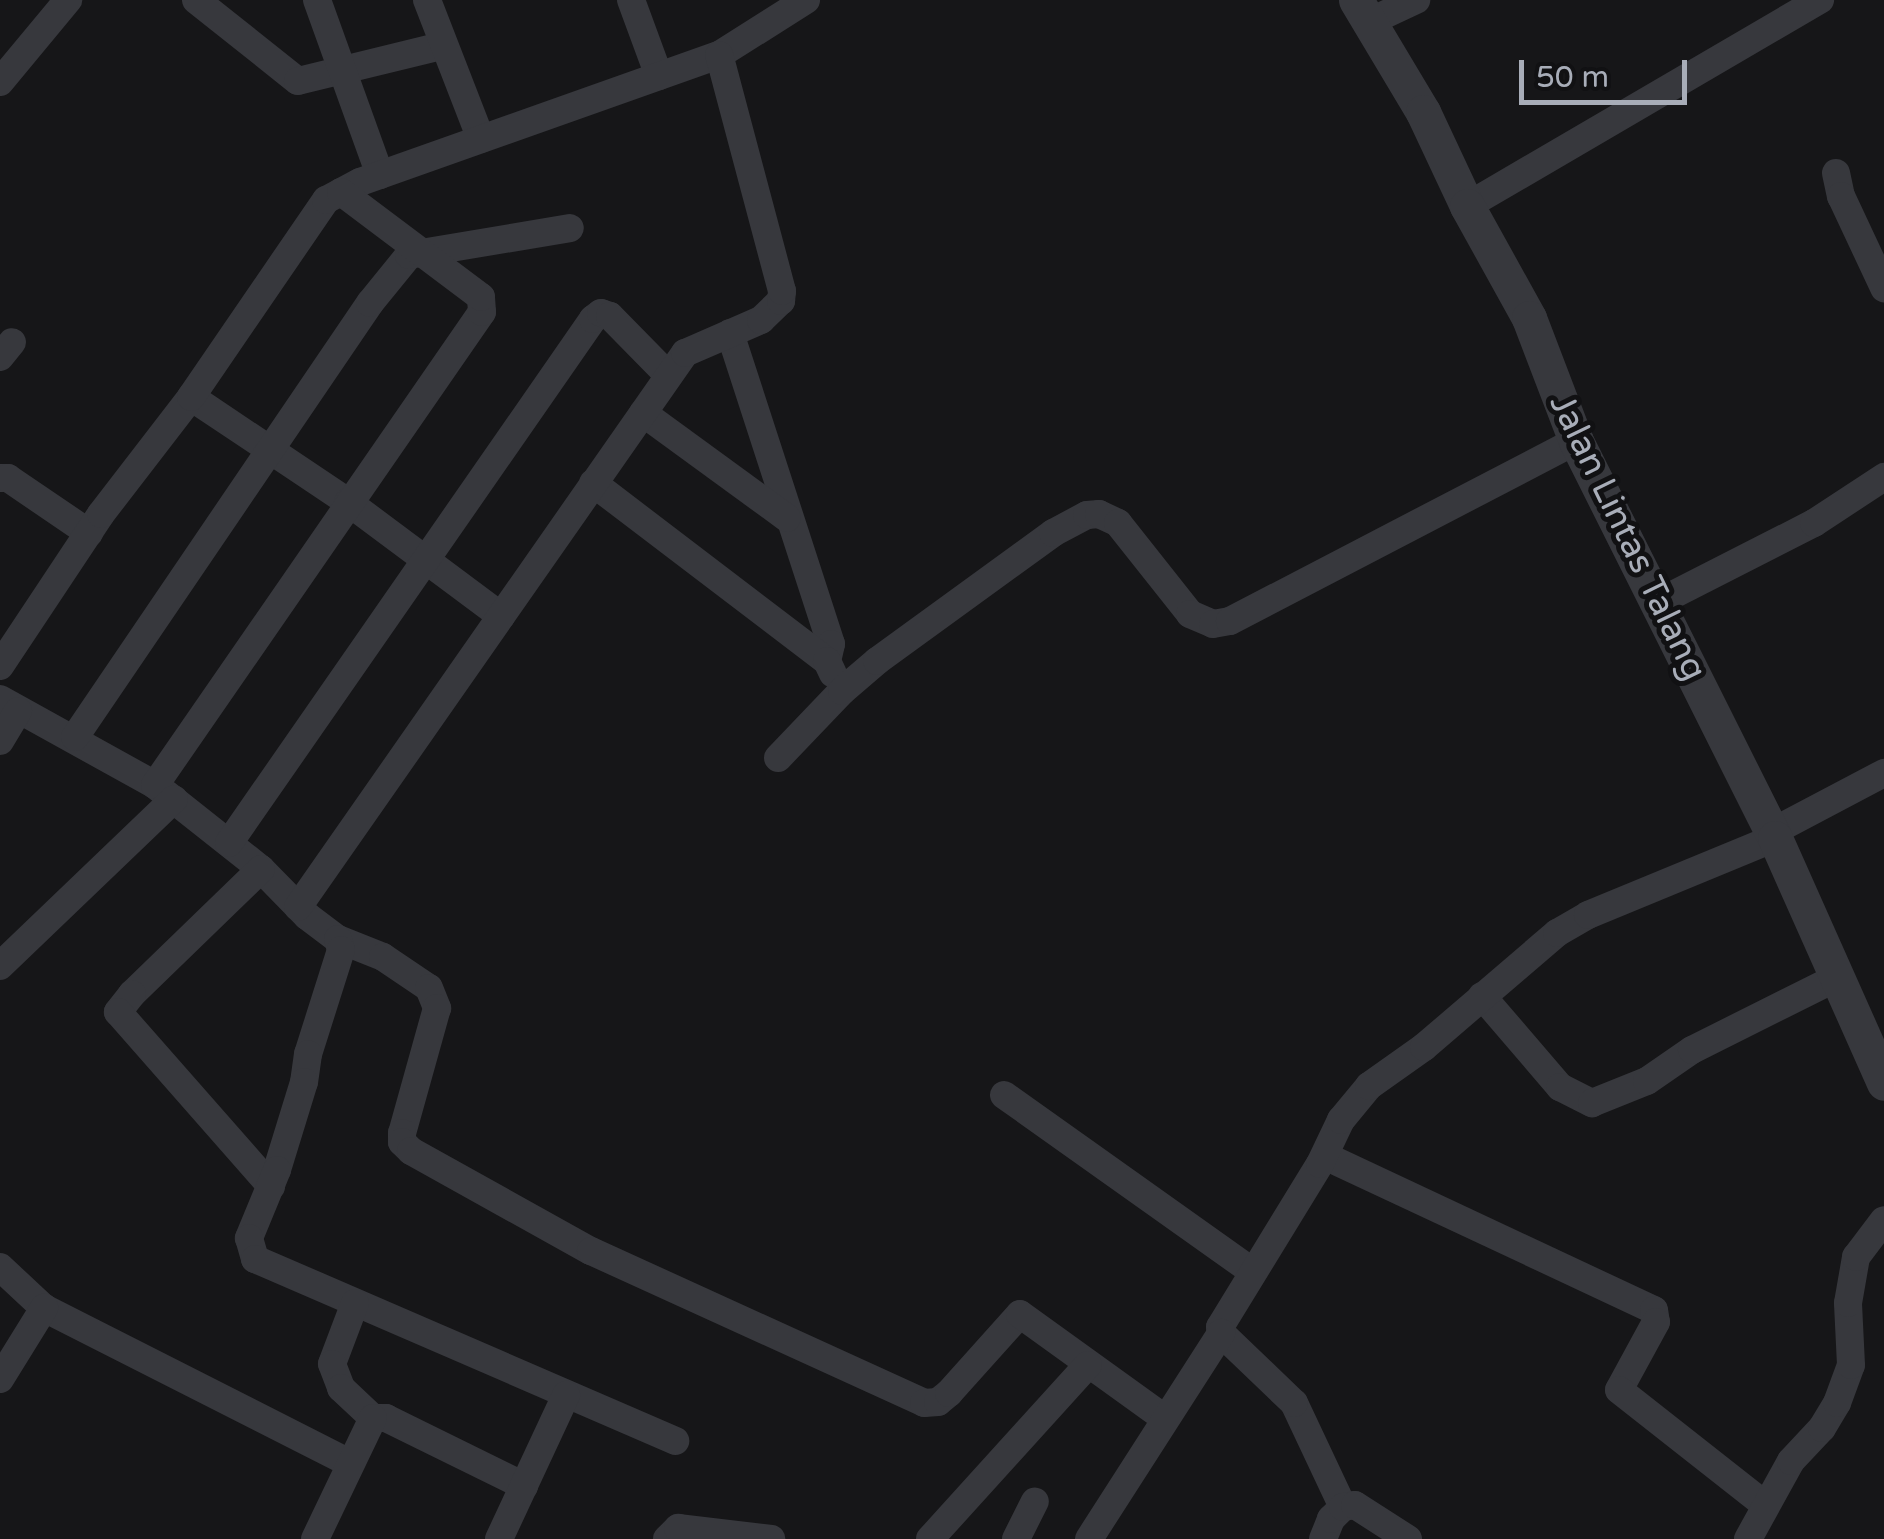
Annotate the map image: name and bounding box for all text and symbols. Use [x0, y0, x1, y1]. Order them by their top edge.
scale bar [1524, 40, 1692, 102]
text: 50 m [1536, 59, 1609, 96]
street label: Jalan Lintas Talang [1540, 387, 1716, 687]

